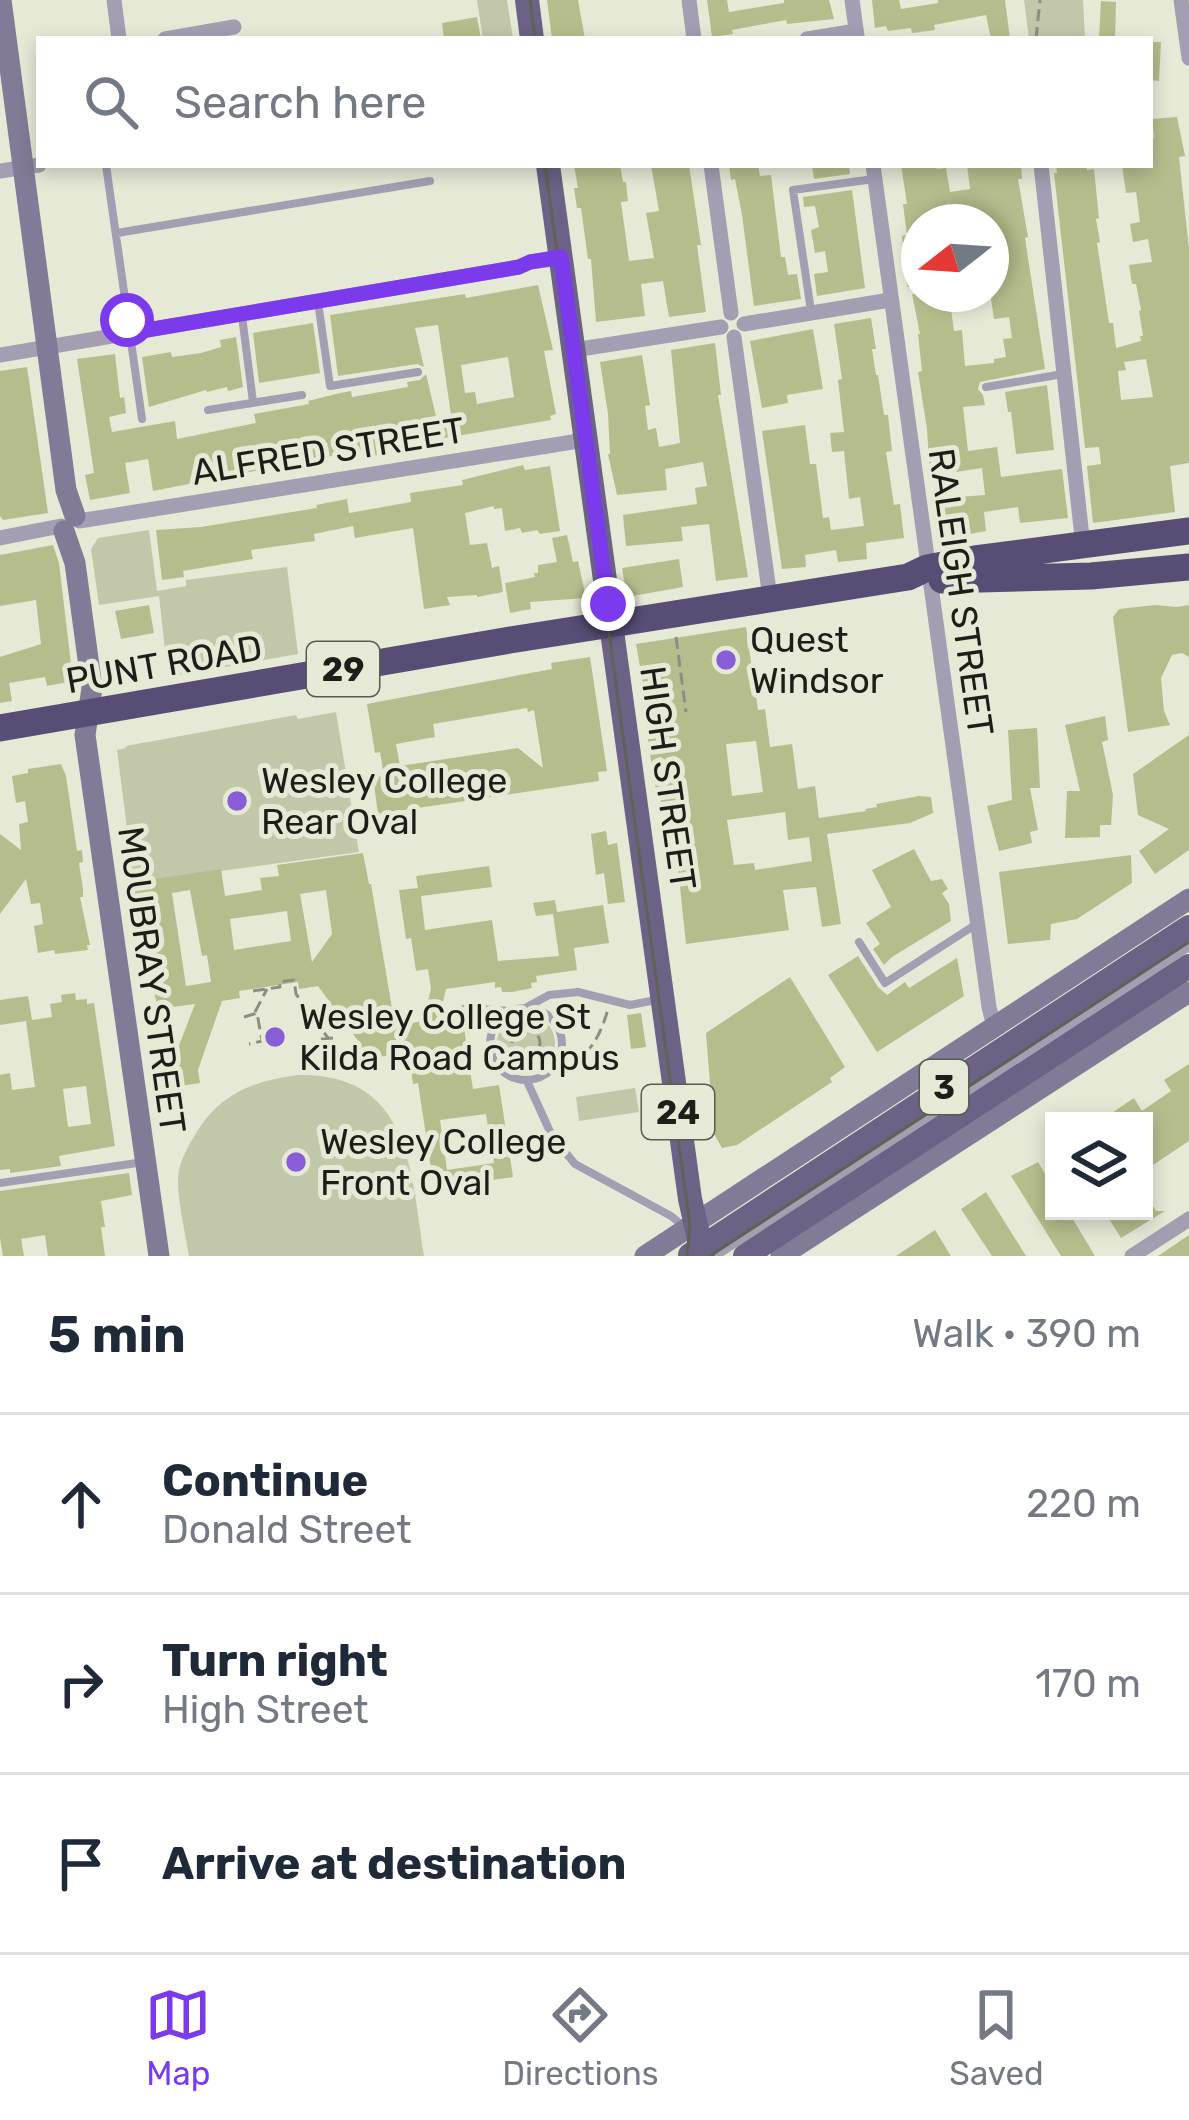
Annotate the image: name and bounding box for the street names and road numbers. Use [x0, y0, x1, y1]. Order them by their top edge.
street label: ALFRED STREET [189, 408, 467, 494]
street label: RALEIGH STREET [920, 446, 1002, 738]
street label: PUNT ROAD [63, 626, 265, 702]
road number: 29 [307, 642, 379, 696]
street label: HIGH STREET [631, 663, 705, 893]
street label: MOUBRAY STREET [109, 824, 195, 1136]
road number: 3 [920, 1060, 968, 1114]
road number: 24 [642, 1085, 714, 1139]

